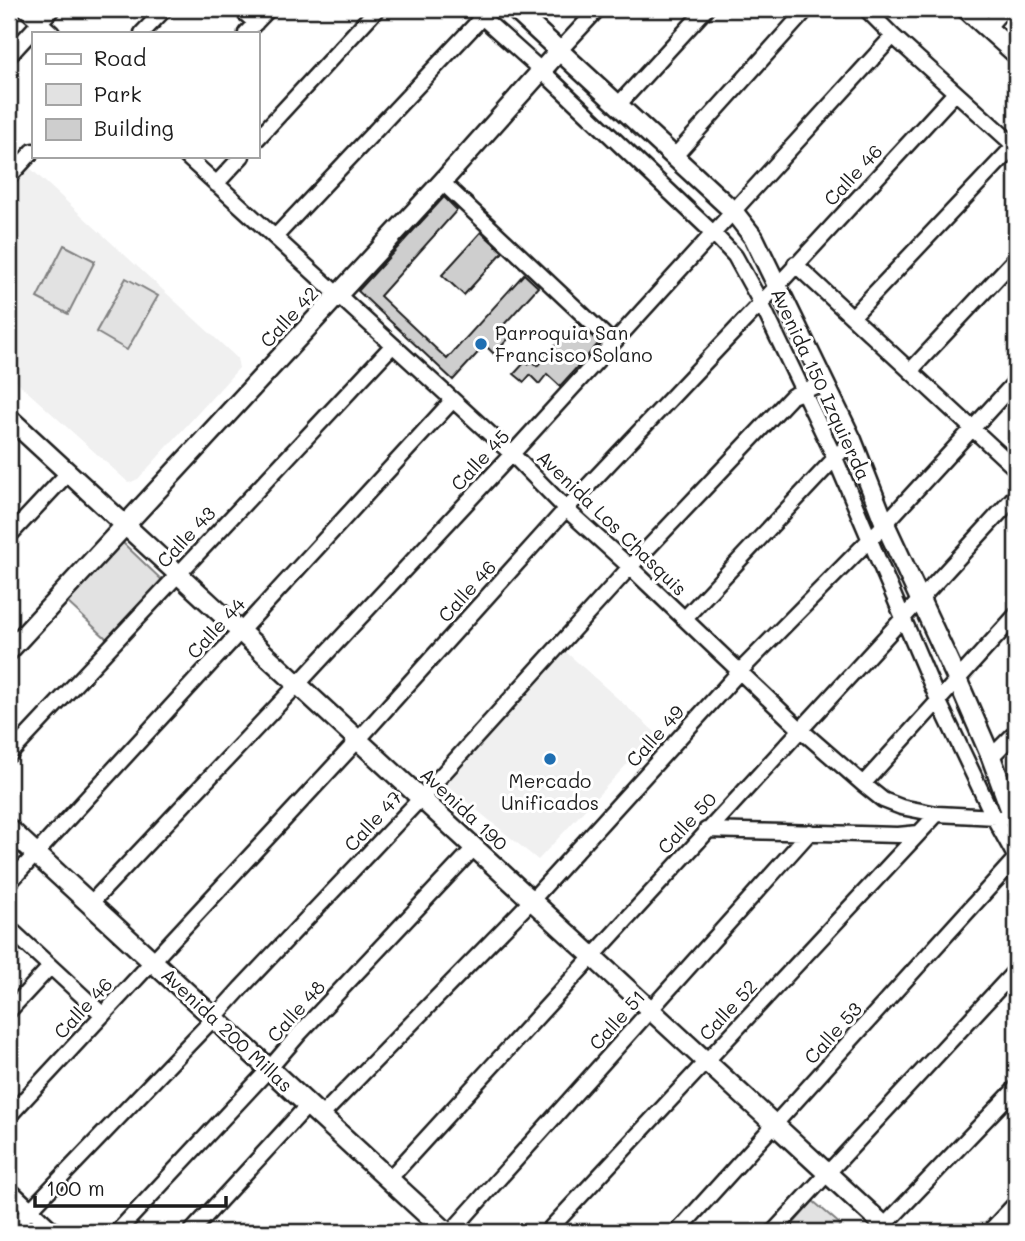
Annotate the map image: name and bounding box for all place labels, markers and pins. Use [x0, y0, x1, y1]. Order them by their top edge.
place label: Parroquia San Francisco Solano [495, 320, 653, 367]
marker: Parroquia San Francisco Solano [473, 336, 489, 352]
marker: Mercado Unificados [542, 751, 558, 767]
place label: Mercado Unificados [501, 768, 599, 815]

